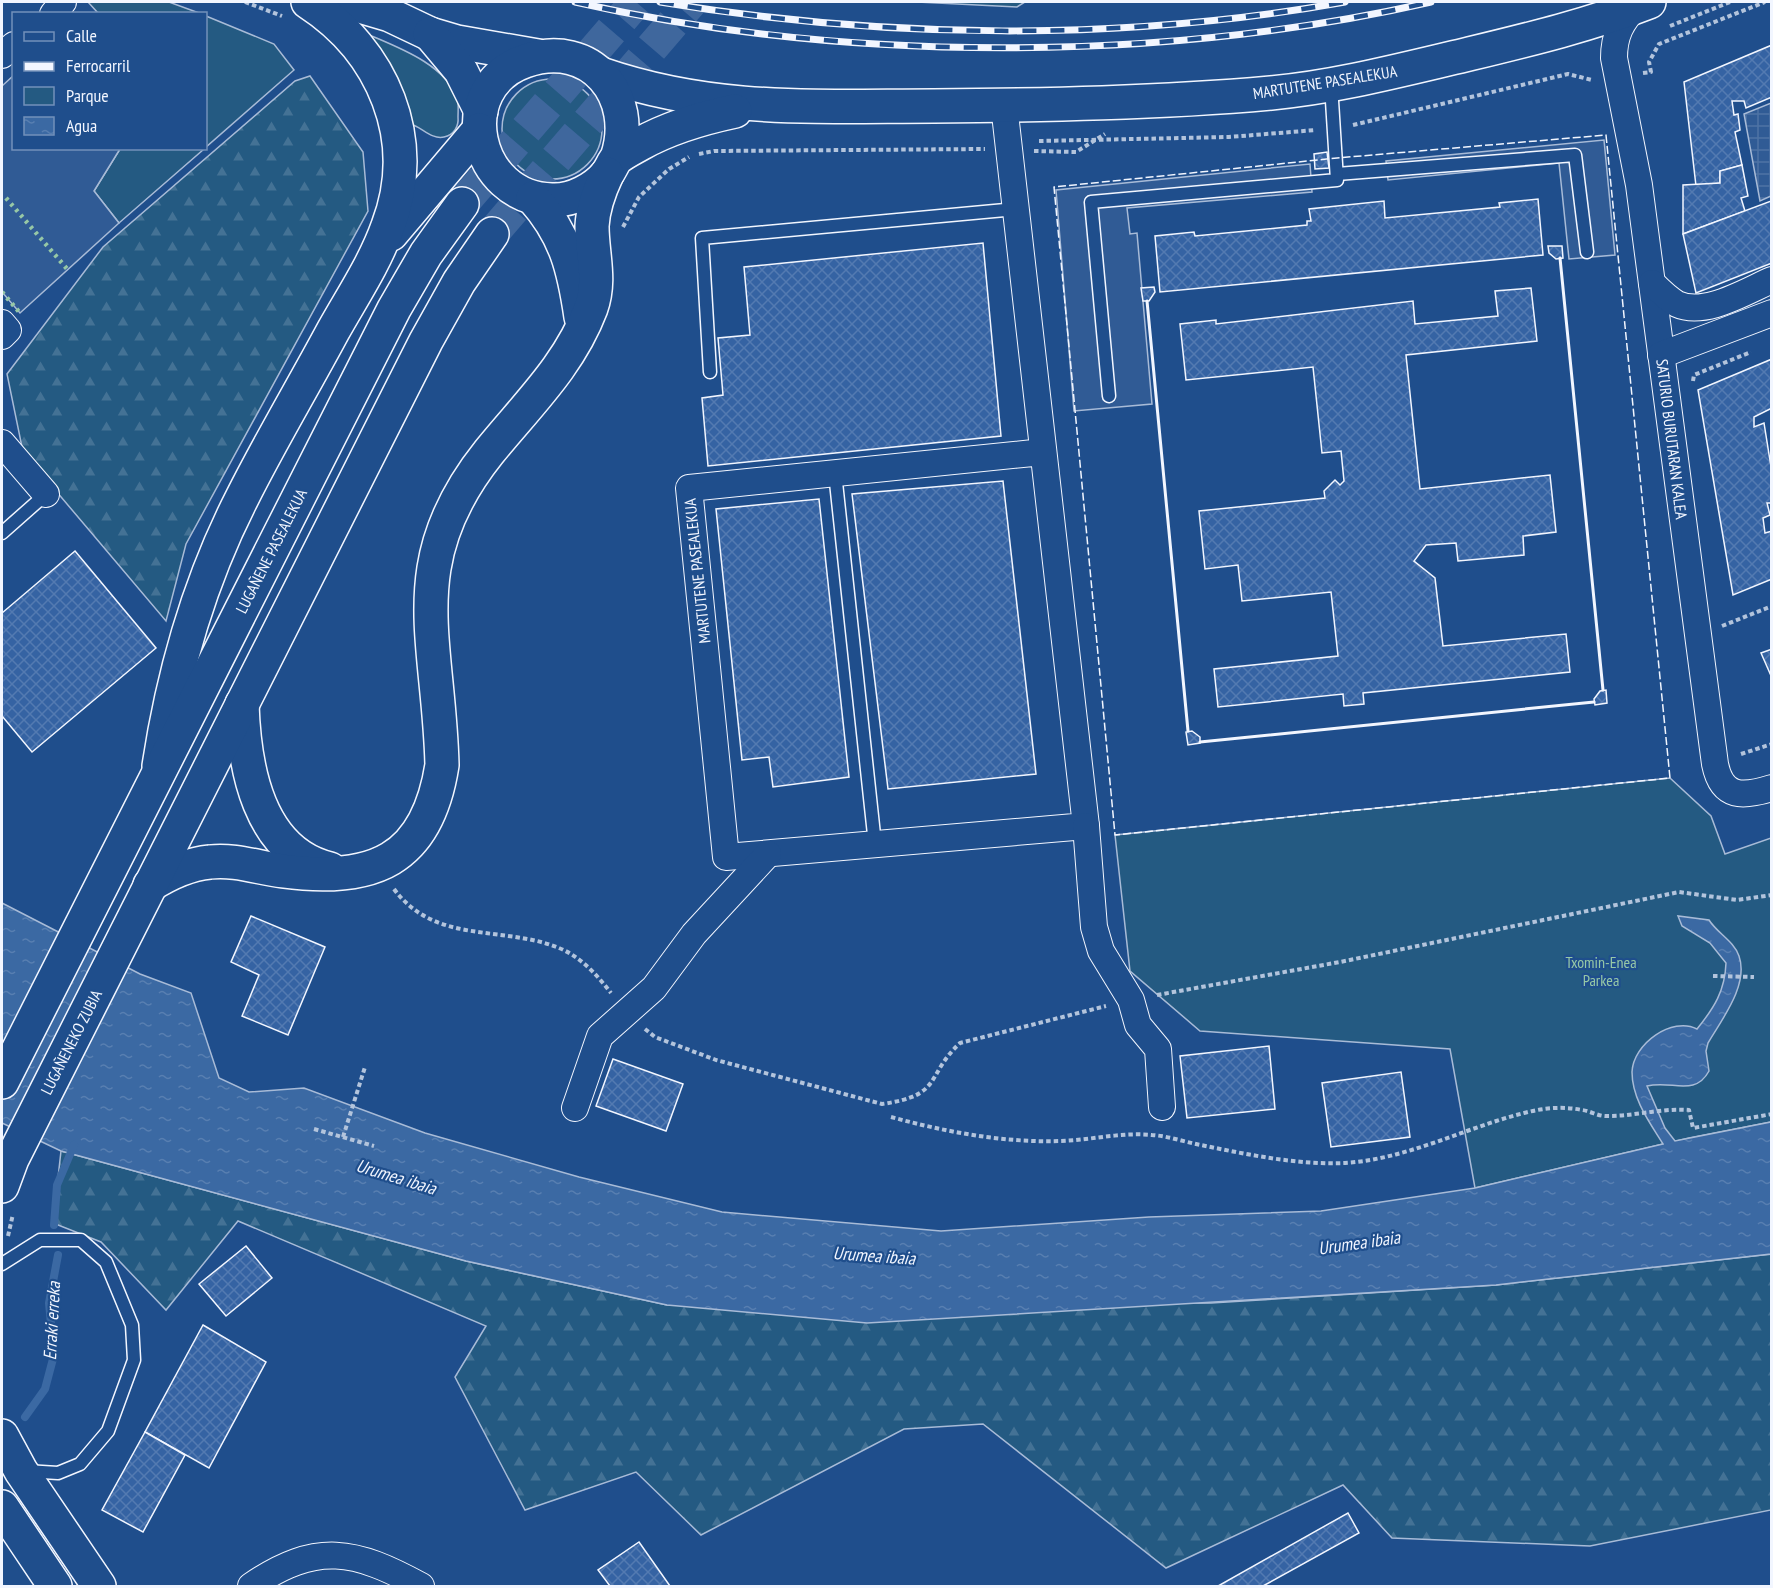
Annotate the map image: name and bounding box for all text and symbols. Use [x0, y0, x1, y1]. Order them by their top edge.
legend [12, 12, 207, 150]
text: Calle [66, 24, 97, 47]
text: Ferrocarril [66, 54, 131, 77]
street label: MARTUTENE PASEALEKUA [1252, 61, 1399, 103]
text: Parque [66, 84, 109, 107]
text: Agua [66, 114, 97, 137]
street label: SATURIO BURUTARAN KALEA [1652, 358, 1692, 521]
street label: LUGAÑENE PASEALEKUA [231, 485, 311, 617]
street label: MARTUTENE PASEALEKUA [679, 497, 715, 644]
park label: Txomin-Enea Parkea [1565, 952, 1637, 990]
street label: LUGAÑENEKO ZUBIA [36, 986, 106, 1098]
water label: Urumea ibaia [353, 1153, 440, 1200]
water label: Urumea ibaia [1317, 1225, 1402, 1260]
water label: Urumea ibaia [832, 1241, 917, 1270]
water label: Erraki erreka [38, 1280, 65, 1361]

